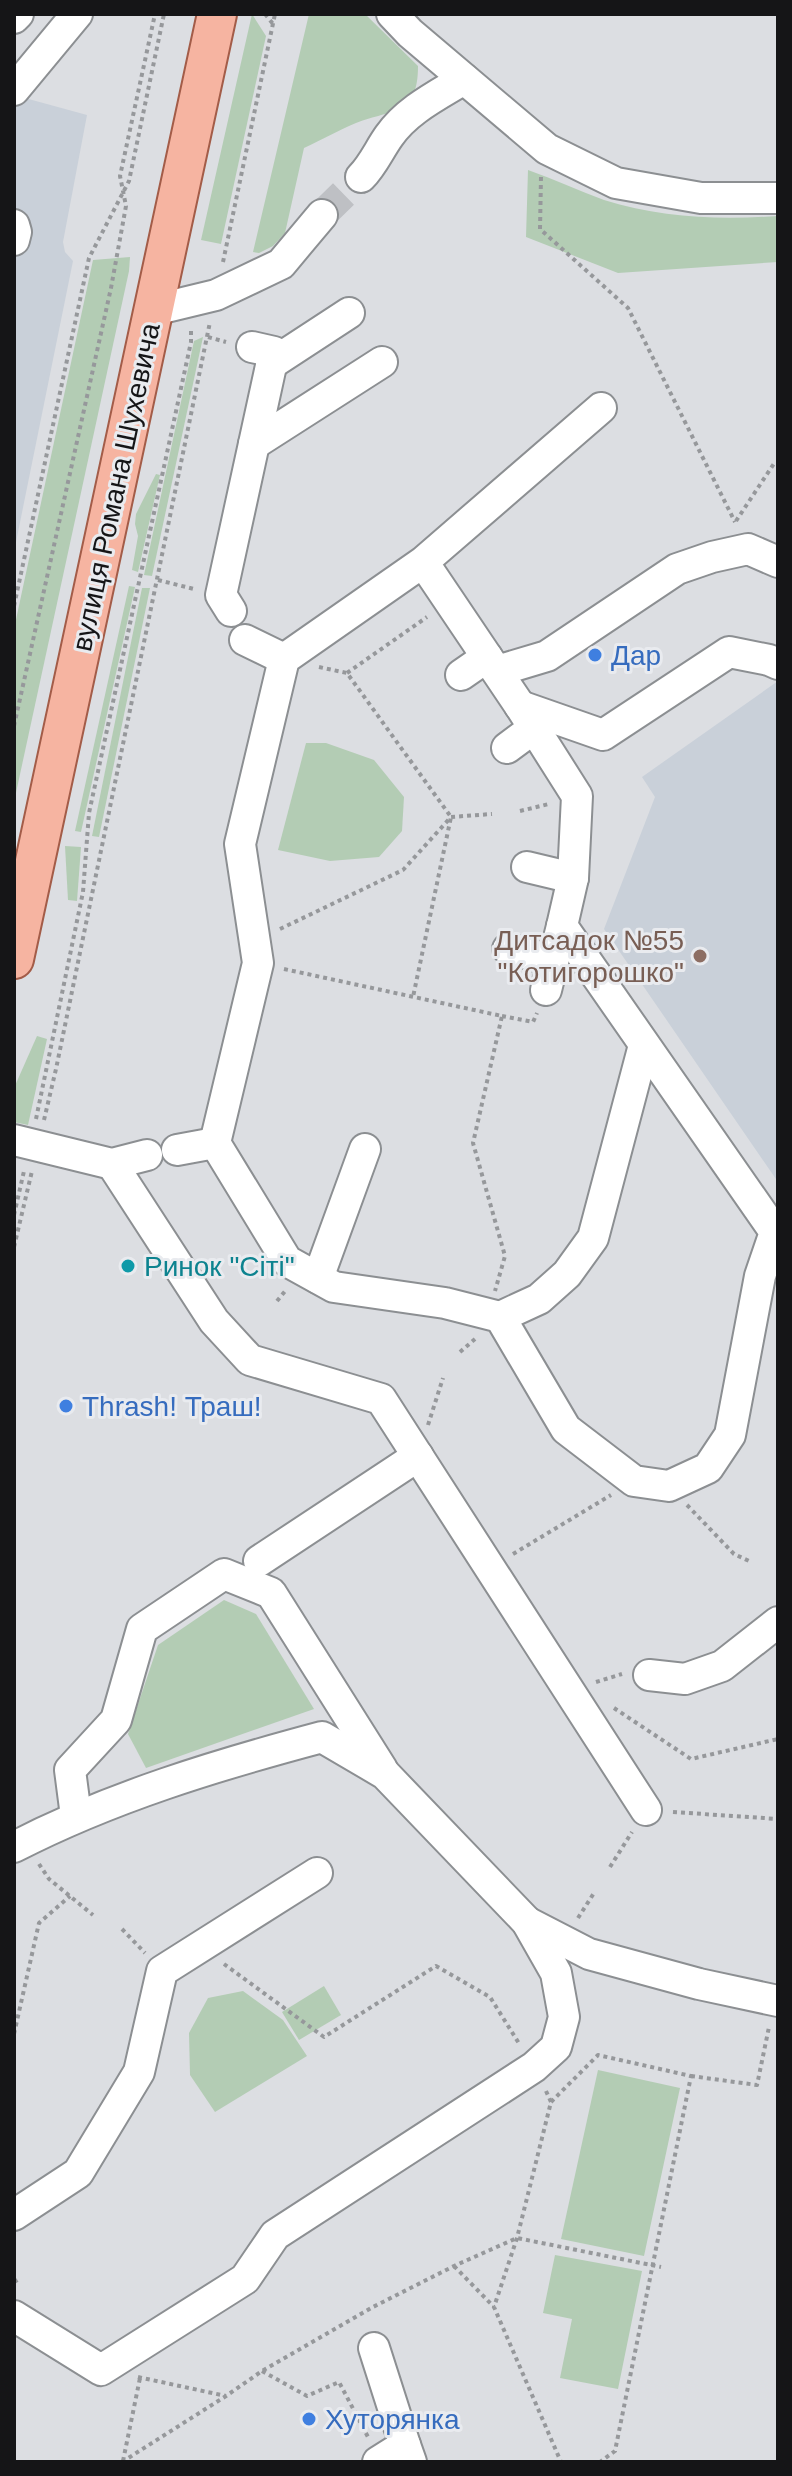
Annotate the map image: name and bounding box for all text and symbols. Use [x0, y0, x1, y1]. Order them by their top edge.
street label: вулиця Романа Шухевича [66, 320, 166, 654]
place label: Дар [611, 640, 661, 671]
marker: Дар [586, 646, 604, 664]
place label: Дитсадок №55 "Котигорошко" [494, 925, 684, 988]
marker: Дитсадок №55 "Котигорошко" [691, 947, 709, 965]
place label: Ринок "Сіті" [144, 1251, 295, 1282]
marker: Ринок "Сіті" [119, 1257, 137, 1275]
place label: Thrash! Траш! [82, 1391, 262, 1422]
marker: Thrash! Траш! [57, 1397, 75, 1415]
place label: Хуторянка [325, 2404, 460, 2435]
marker: Хуторянка [300, 2410, 318, 2428]

